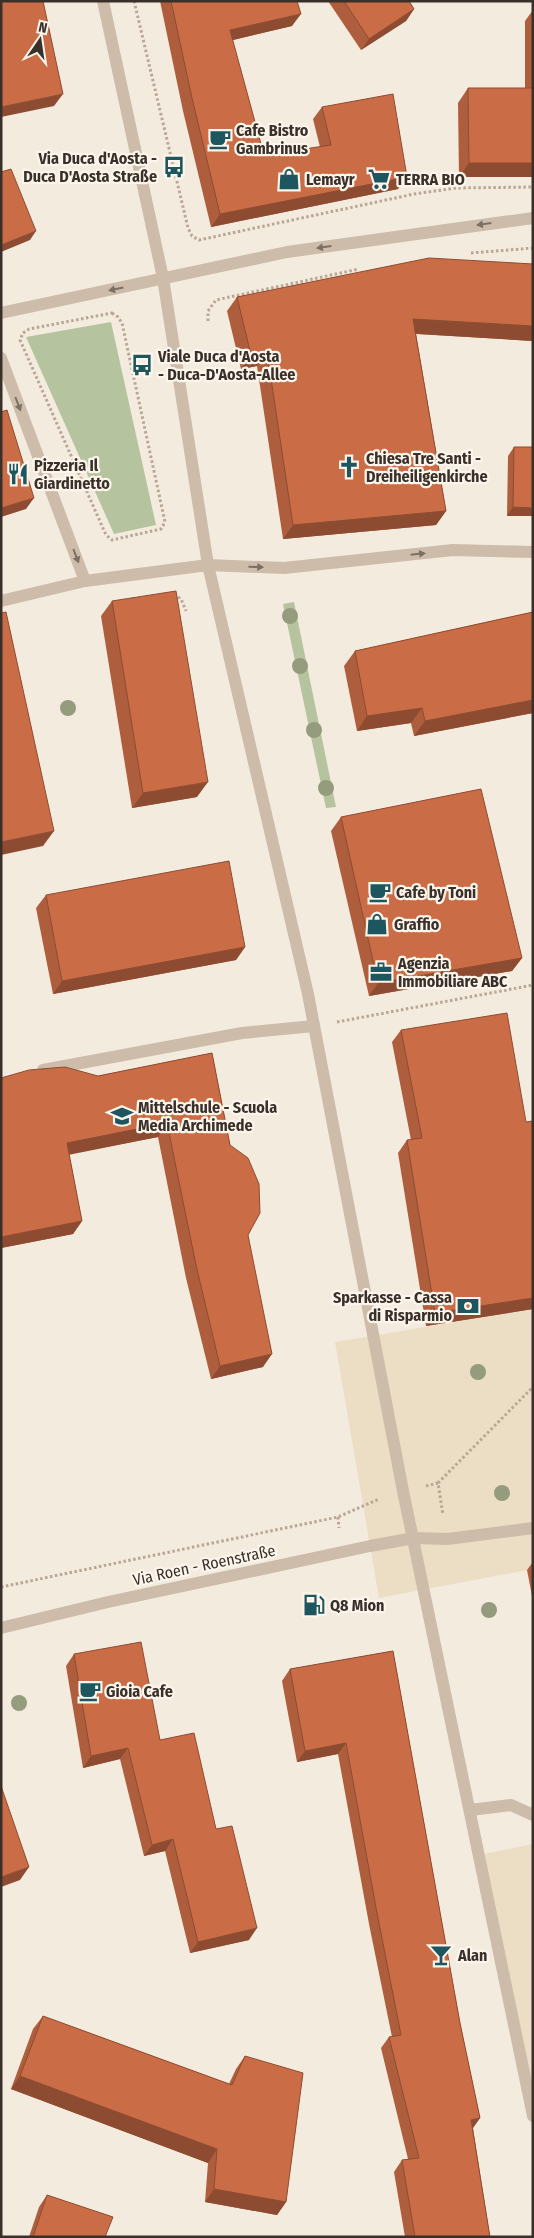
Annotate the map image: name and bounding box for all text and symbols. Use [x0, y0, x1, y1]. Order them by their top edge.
north arrow [15, 15, 65, 65]
text: N [37, 19, 49, 37]
place label: Cafe Bistro Gambrinus [236, 121, 309, 158]
cafe icon: Cafe Bistro Gambrinus [207, 126, 233, 152]
place label: Via Duca d'Aosta - Duca D'Aosta Straße [23, 149, 157, 186]
bus stop icon: Via Duca d'Aosta - Duca D'Aosta Straße [161, 154, 187, 180]
shop icon: Lemayr [276, 166, 302, 192]
supermarket icon: TERRA BIO [366, 166, 392, 192]
place label: Lemayr [306, 170, 355, 189]
place label: TERRA BIO [396, 170, 465, 189]
one-way arrow [476, 220, 492, 228]
one-way arrow [315, 243, 331, 251]
one-way arrow [107, 285, 123, 293]
place label: Viale Duca d'Aosta - Duca-D'Aosta-Allee [157, 347, 295, 384]
bus stop icon: Viale Duca d'Aosta - Duca-D'Aosta-Allee [129, 352, 155, 378]
one-way arrow [15, 396, 23, 411]
place label: Chiesa Tre Santi - Dreiheiligenkirche [366, 449, 488, 486]
church icon: Chiesa Tre Santi - Dreiheiligenkirche [336, 454, 362, 480]
place label: Pizzeria Il Giardinetto [34, 456, 110, 493]
restaurant icon: Pizzeria Il Giardinetto [5, 461, 31, 487]
one-way arrow [73, 548, 80, 563]
one-way arrow [410, 550, 426, 558]
one-way arrow [249, 563, 265, 571]
cafe icon: Cafe by Toni [367, 879, 393, 905]
place label: Cafe by Toni [396, 883, 476, 902]
shop icon: Graffio [364, 911, 390, 937]
place label: Graffio [394, 915, 440, 934]
place label: Agenzia Immobiliare ABC [397, 954, 508, 991]
office icon: Agenzia Immobiliare ABC [368, 959, 394, 985]
place label: Mittelschule - Scuola Media Archimede [138, 1098, 277, 1135]
school or university icon: Mittelschule - Scuola Media Archimede [109, 1103, 135, 1129]
place label: Sparkasse - Cassa di Risparmio [333, 1288, 452, 1325]
bank icon: Sparkasse - Cassa di Risparmio [455, 1293, 481, 1319]
street label: Via Roen - Roenstraße [131, 1541, 277, 1589]
fuel station icon: Q8 Mion [301, 1592, 327, 1618]
place label: Q8 Mion [330, 1596, 384, 1615]
cafe icon: Gioia Cafe [77, 1678, 103, 1704]
place label: Gioia Cafe [106, 1682, 173, 1701]
bar icon: Alan [428, 1942, 454, 1968]
place label: Alan [457, 1946, 487, 1965]

